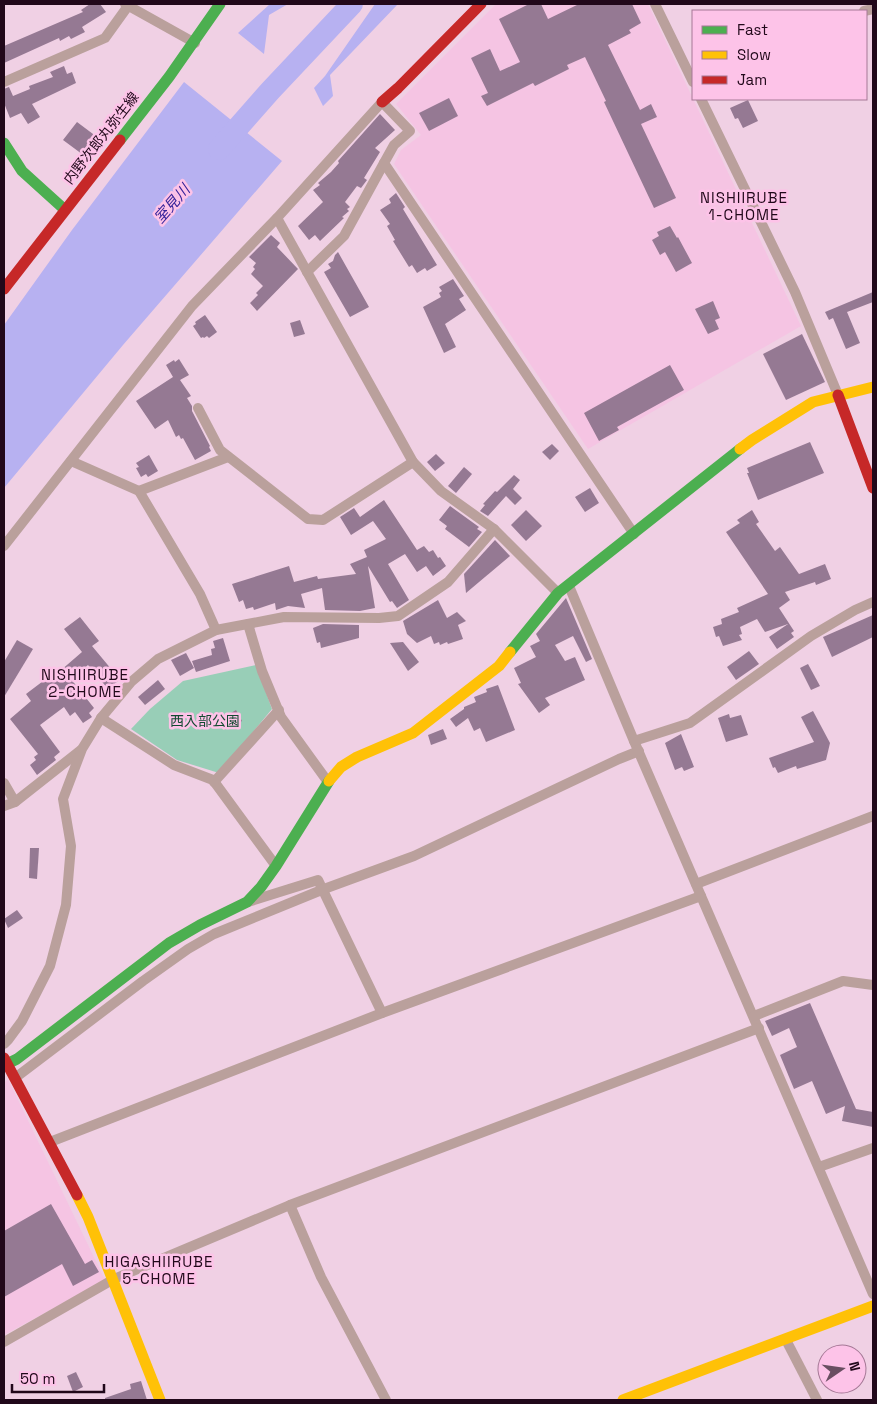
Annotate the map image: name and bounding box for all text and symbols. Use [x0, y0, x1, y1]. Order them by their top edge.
legend [692, 10, 867, 100]
text: Fast [737, 20, 768, 39]
text: Slow [737, 45, 771, 64]
text: Jam [737, 70, 767, 89]
street label: 内野次郎丸弥生線 [59, 88, 143, 188]
water label: 室見川 [150, 179, 195, 227]
district label: NISHIIRUBE 1-CHOME [700, 188, 788, 224]
district label: NISHIIRUBE 2-CHOME [41, 665, 129, 701]
park label: 西入部公園 [170, 712, 240, 730]
district label: HIGASHIIRUBE 5-CHOME [105, 1252, 213, 1288]
north arrow [817, 1344, 867, 1394]
text: N [845, 1359, 864, 1373]
scale bar [12, 1362, 105, 1394]
text: 50 m [20, 1369, 55, 1388]

